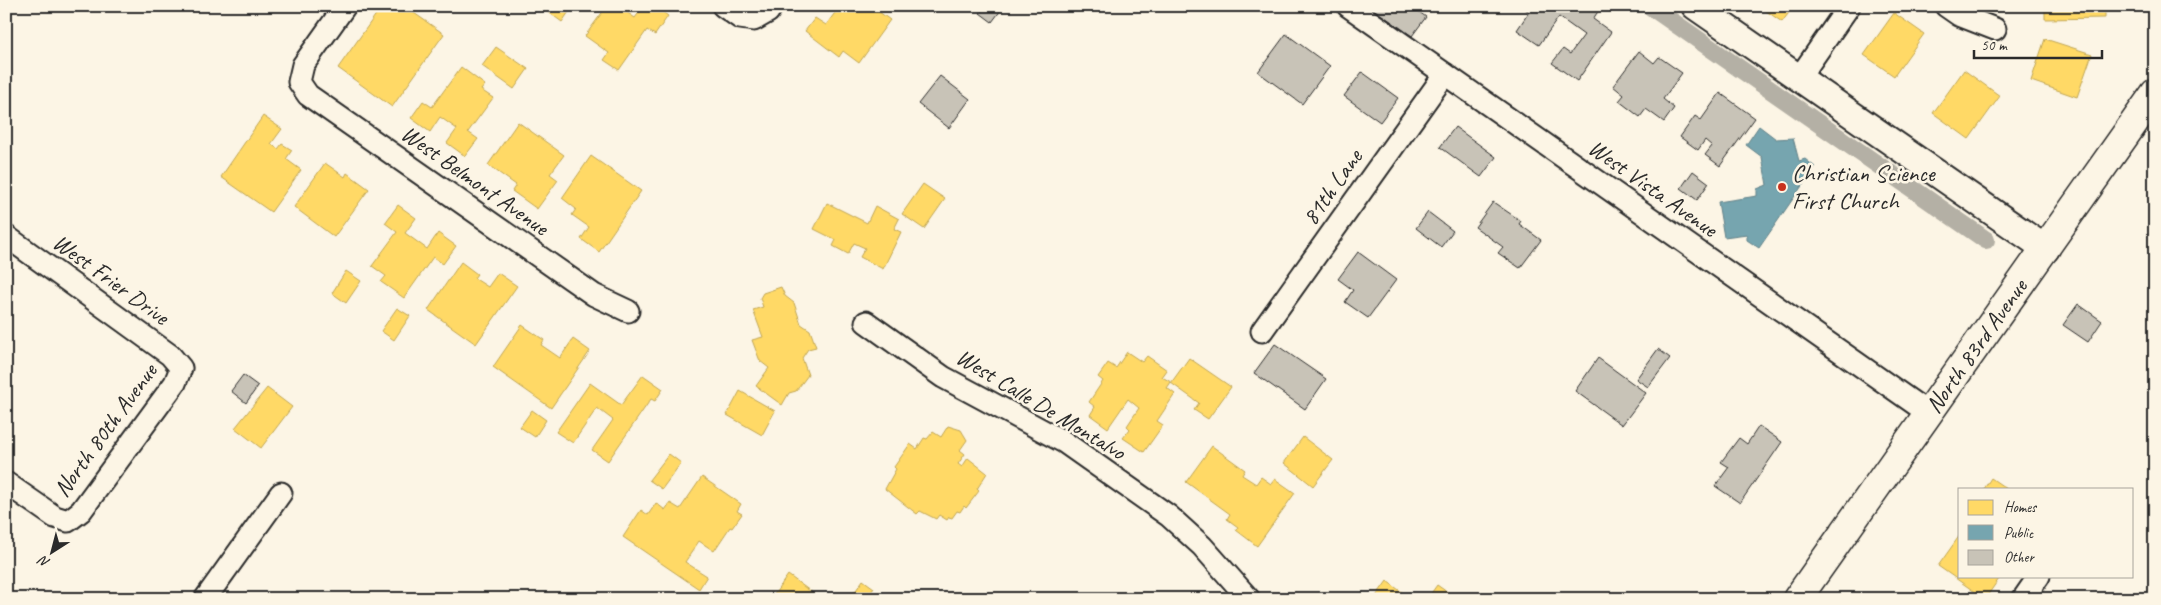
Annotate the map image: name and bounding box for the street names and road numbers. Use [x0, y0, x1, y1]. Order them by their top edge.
street label: West Belmont Avenue [396, 118, 556, 243]
street label: West Vista Avenue [1583, 133, 1725, 245]
street label: 81th Lane [1295, 142, 1370, 231]
street label: West Frier Drive [47, 227, 177, 332]
street label: North 83rd Avenue [1918, 271, 2035, 419]
street label: West Calle De Montalvo [951, 342, 1133, 467]
street label: North 80th Avenue [47, 356, 165, 503]

